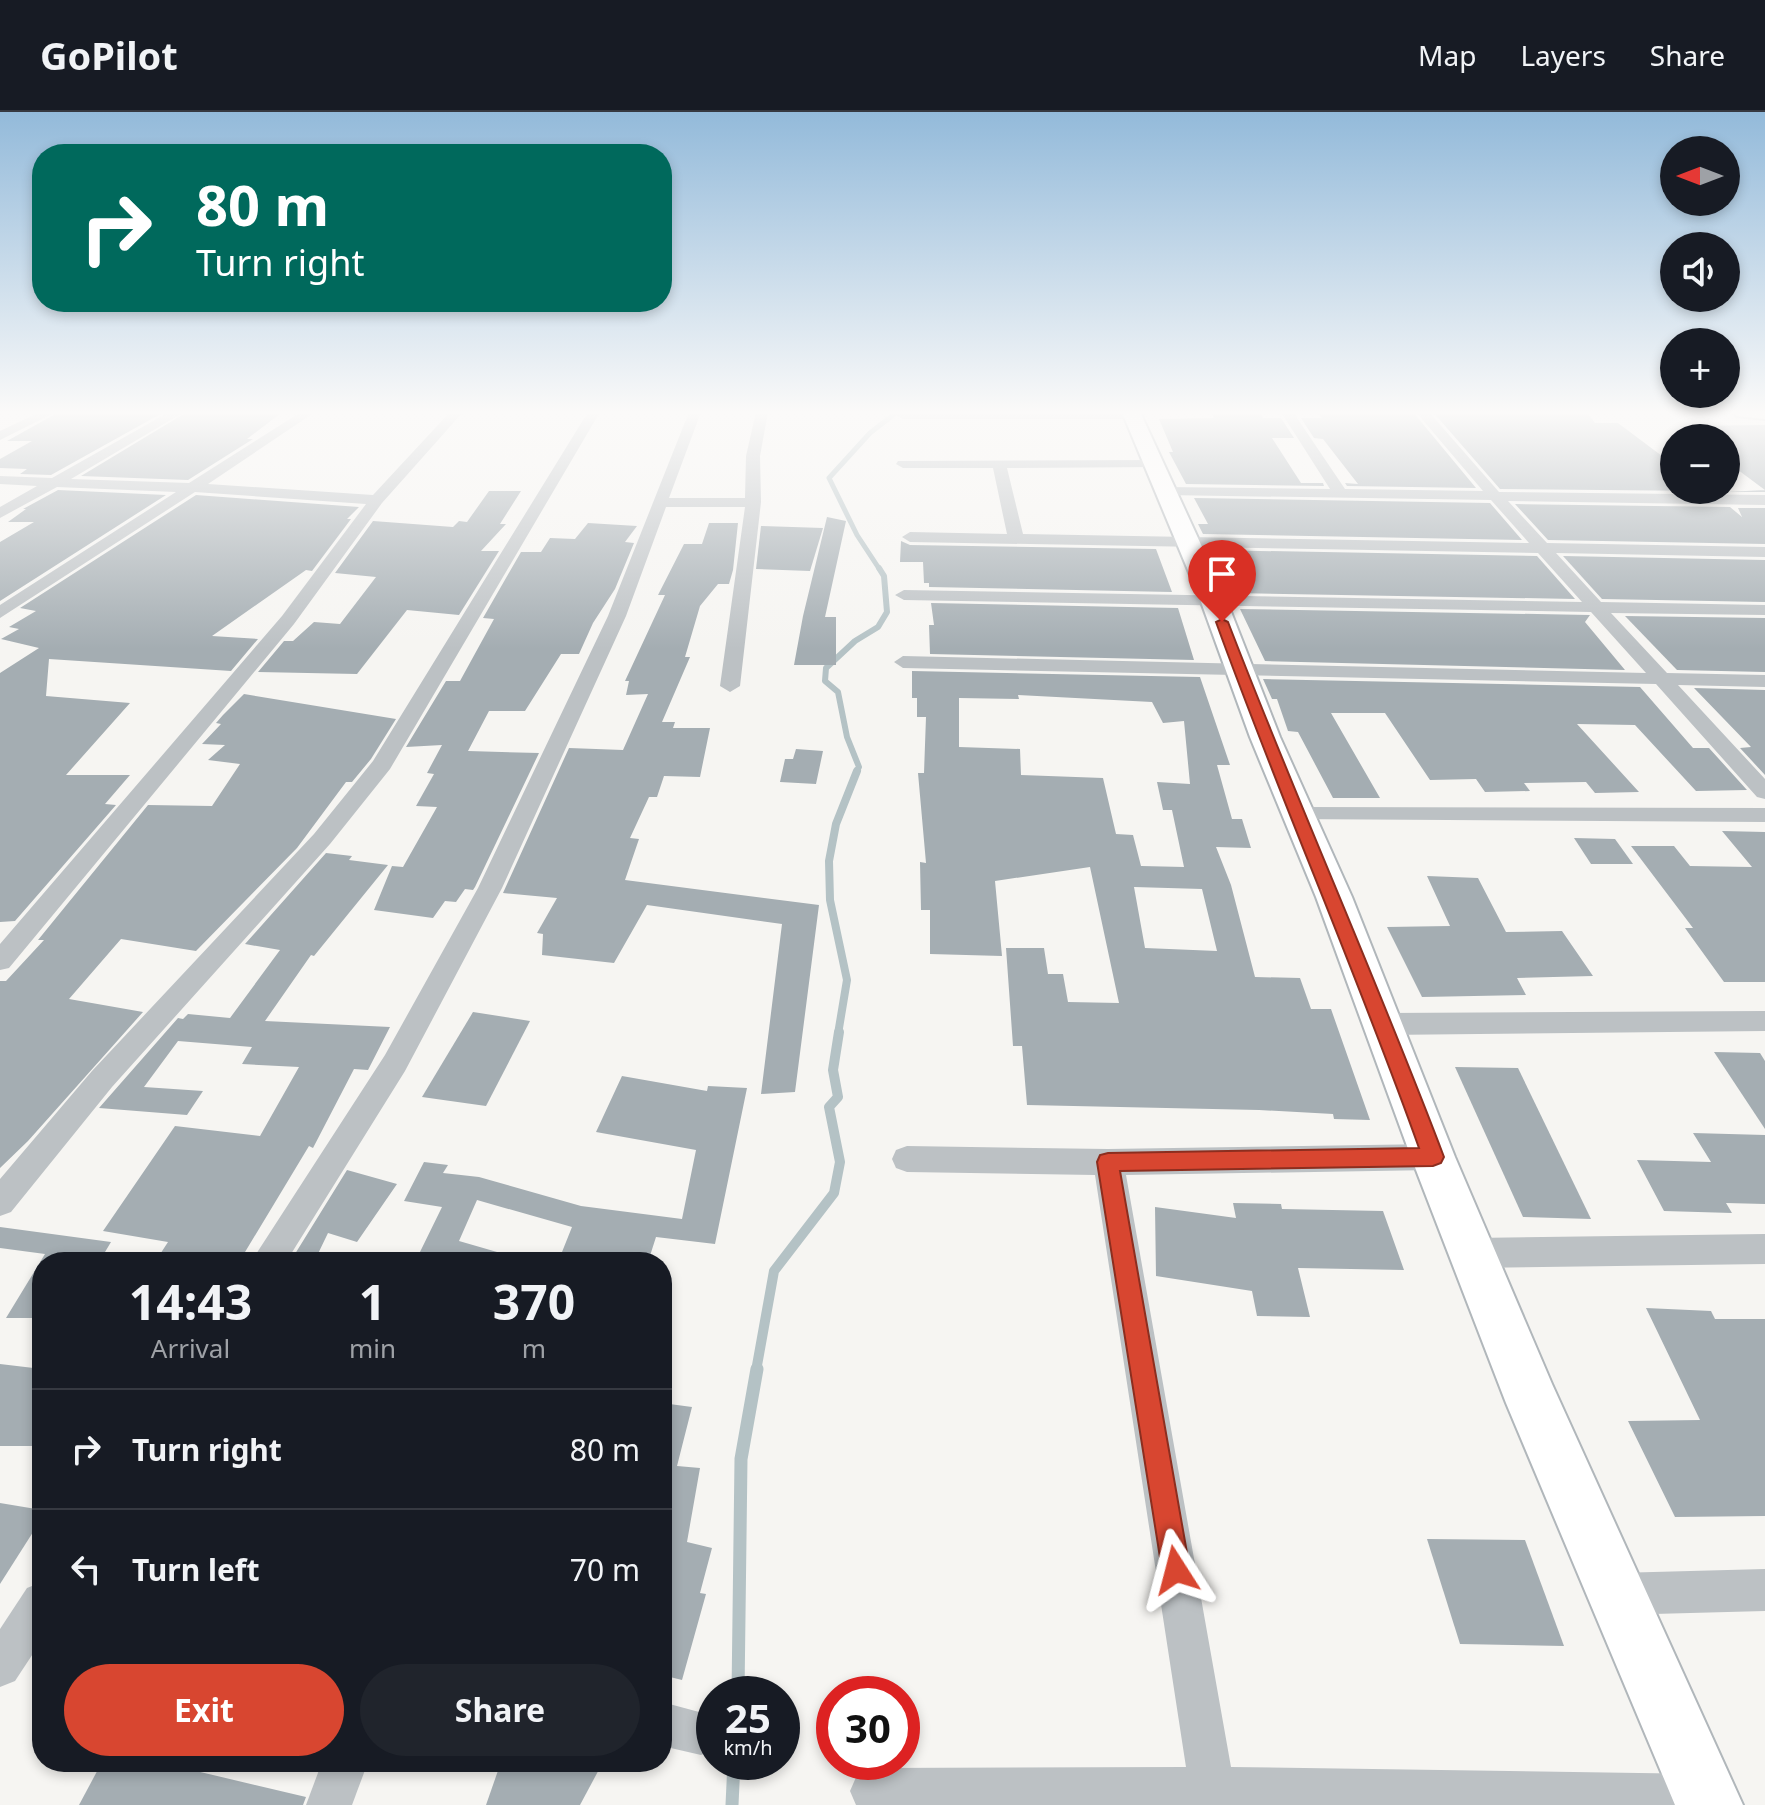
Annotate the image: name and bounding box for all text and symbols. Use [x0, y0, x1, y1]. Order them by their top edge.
text: GoPilot [40, 29, 178, 81]
text: Map [1418, 36, 1476, 74]
text: Layers [1520, 36, 1606, 74]
text: Share [1650, 36, 1725, 74]
north arrow [1660, 136, 1740, 216]
map controls [1660, 136, 1740, 504]
text: 80 m [196, 166, 329, 242]
icon: right [64, 176, 168, 280]
button: sound [1660, 232, 1740, 312]
text: Turn right [196, 238, 364, 287]
button: + [1660, 328, 1740, 408]
button: − [1660, 424, 1740, 504]
pin [1188, 540, 1256, 622]
icon: arrive [1200, 552, 1244, 596]
text: 14:43 [129, 1269, 252, 1334]
text: 1 [359, 1269, 386, 1334]
text: 370 [493, 1269, 575, 1334]
text: Arrival [151, 1330, 230, 1366]
text: min [349, 1330, 396, 1366]
text: m [522, 1330, 546, 1366]
icon: right [64, 1427, 108, 1471]
text: Turn right [132, 1429, 282, 1470]
text: 80 m [570, 1429, 640, 1470]
position arrow [1134, 1528, 1218, 1612]
icon: left [64, 1547, 108, 1591]
text: Turn left [132, 1549, 260, 1590]
text: 70 m [570, 1549, 640, 1590]
button: Exit [64, 1664, 344, 1756]
button: Share [360, 1664, 640, 1756]
speed limit sign: 30 [816, 1676, 920, 1780]
text: 25 [725, 1690, 771, 1745]
text: km/h [723, 1734, 773, 1761]

